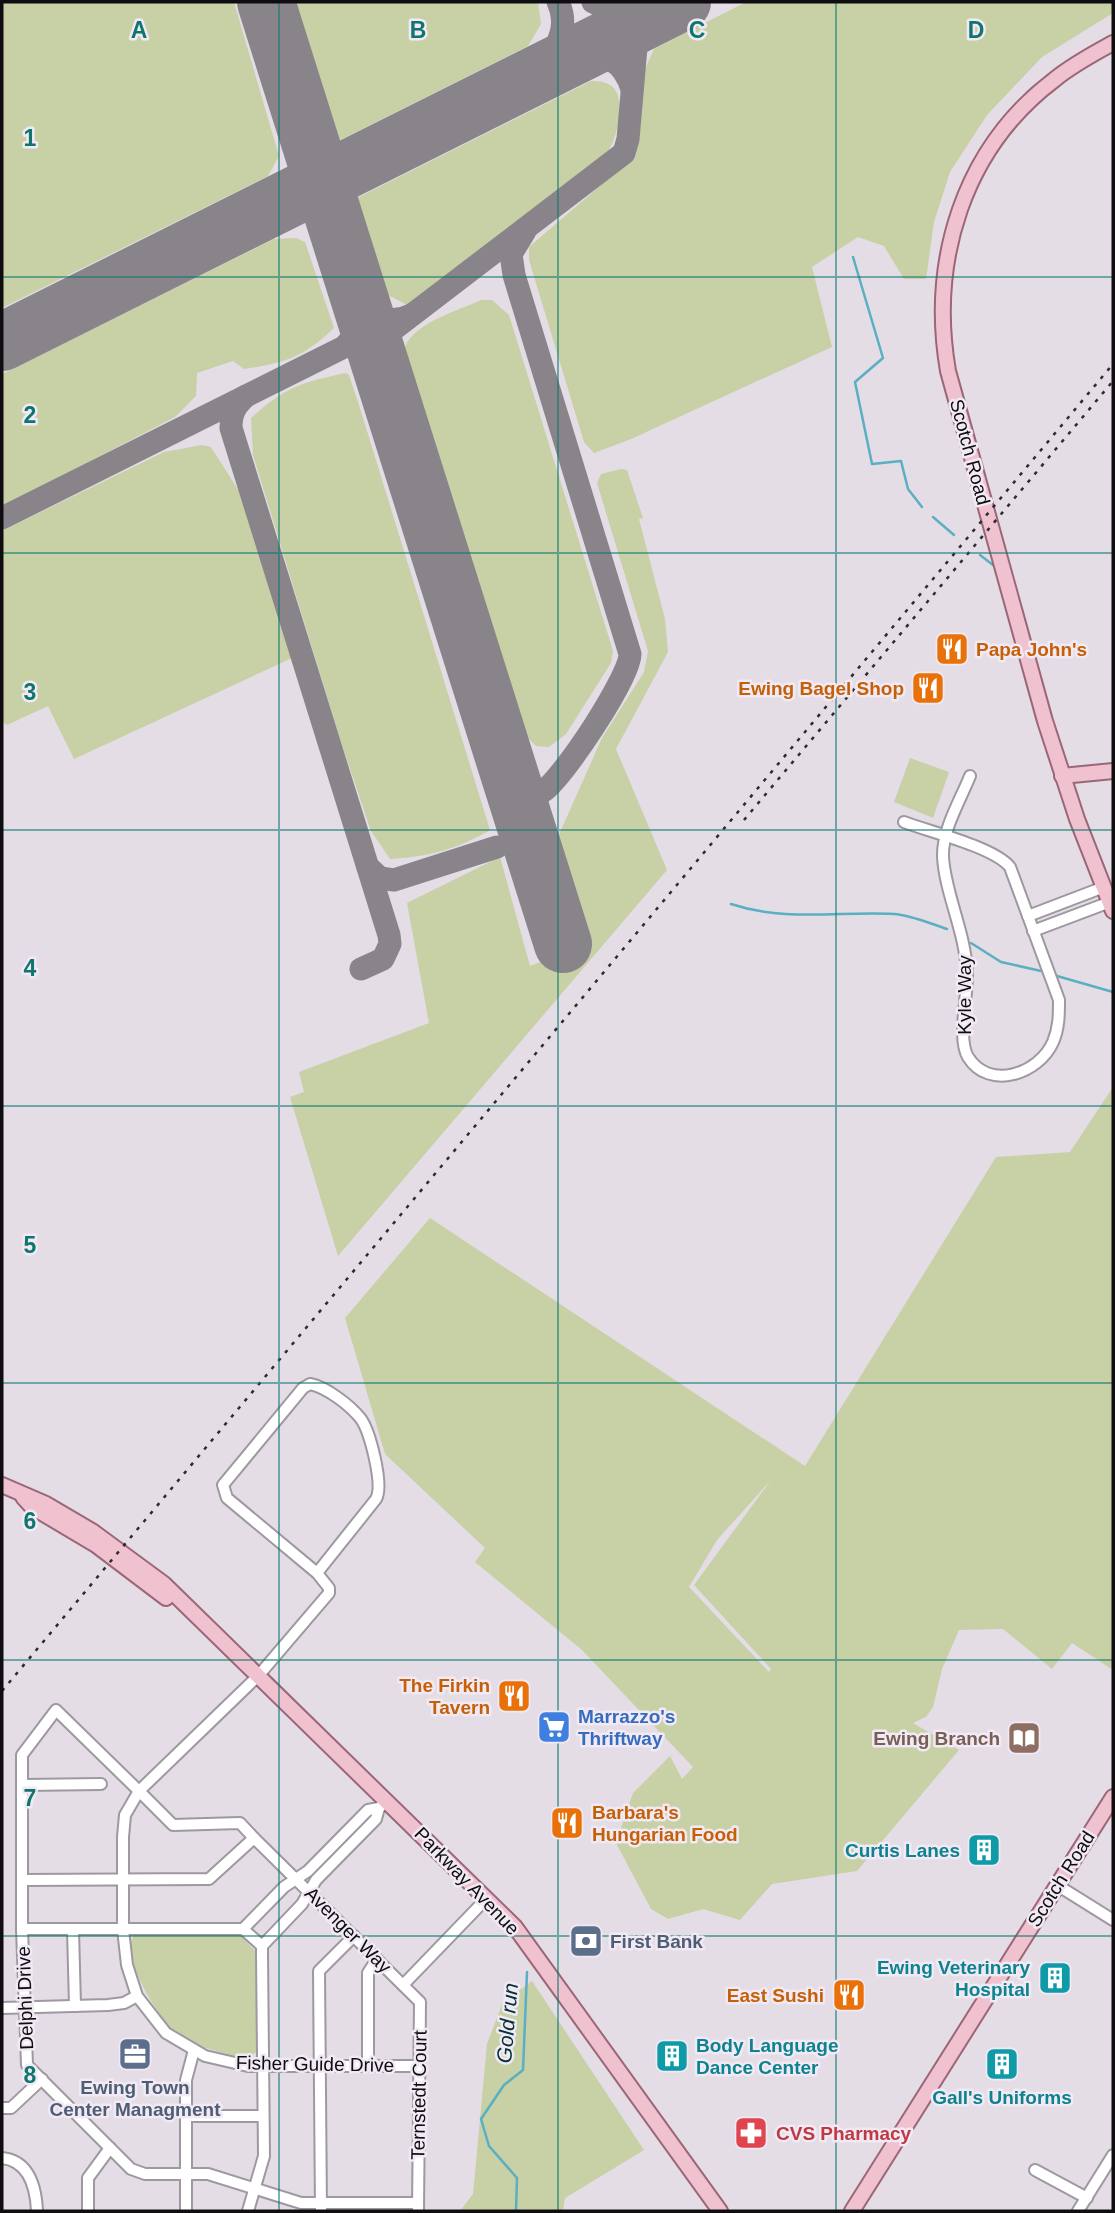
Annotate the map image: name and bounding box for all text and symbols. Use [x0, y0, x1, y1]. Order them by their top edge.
text: A [131, 17, 147, 43]
text: B [410, 17, 426, 43]
text: C [689, 17, 705, 43]
text: D [968, 17, 984, 43]
text: 1 [24, 125, 37, 151]
street label: Scotch Road [946, 397, 994, 507]
text: 2 [24, 402, 36, 428]
restaurant icon: Papa John's [933, 630, 971, 668]
place label: Papa John's [976, 639, 1087, 660]
restaurant icon: Ewing Bagel Shop [909, 669, 947, 707]
place label: Ewing Bagel Shop [738, 678, 904, 699]
text: 3 [24, 679, 36, 705]
text: 4 [24, 955, 37, 981]
street label: Kyle Way [954, 955, 975, 1035]
text: 5 [24, 1232, 37, 1258]
text: 6 [24, 1508, 36, 1534]
place label: The Firkin Tavern [399, 1675, 490, 1718]
restaurant icon: The Firkin Tavern [495, 1677, 533, 1715]
place label: Marrazzo's Thriftway [578, 1706, 675, 1749]
supermarket icon: Marrazzo's Thriftway [535, 1708, 573, 1746]
library icon: Ewing Branch [1005, 1719, 1043, 1757]
place label: Ewing Branch [873, 1728, 1000, 1749]
text: 7 [24, 1785, 36, 1811]
place label: Barbara's Hungarian Food [592, 1802, 738, 1845]
restaurant icon: Barbara's Hungarian Food [548, 1804, 586, 1842]
street label: Parkway Avenue [410, 1823, 524, 1939]
street label: Scotch Road [1023, 1827, 1099, 1931]
building icon: Curtis Lanes [965, 1831, 1003, 1869]
place label: Curtis Lanes [845, 1840, 960, 1861]
street label: Avenger Way [301, 1883, 396, 1978]
bank icon: First Bank [567, 1922, 605, 1960]
place label: First Bank [610, 1931, 703, 1952]
street label: Delphi Drive [13, 1946, 37, 2050]
place label: Ewing Veterinary Hospital [877, 1957, 1030, 2000]
building icon: Ewing Veterinary Hospital [1036, 1959, 1074, 1997]
restaurant icon: East Sushi [830, 1976, 868, 2014]
water label: Gold run [492, 1982, 522, 2064]
place label: East Sushi [727, 1985, 824, 2006]
street label: Ternstedt Court [407, 2029, 431, 2160]
office icon: Ewing Town Center Managment [116, 2035, 154, 2073]
place label: Body Language Dance Center [696, 2035, 839, 2078]
building icon: Body Language Dance Center [653, 2037, 691, 2075]
building icon: Gall's Uniforms [983, 2045, 1021, 2083]
street label: Fisher Guide Drive [236, 2052, 394, 2076]
text: 8 [24, 2062, 37, 2088]
place label: Ewing Town Center Managment [49, 2077, 221, 2120]
place label: Gall's Uniforms [932, 2087, 1072, 2108]
pharmacy icon: CVS Pharmacy [732, 2114, 770, 2152]
place label: CVS Pharmacy [776, 2123, 912, 2144]

